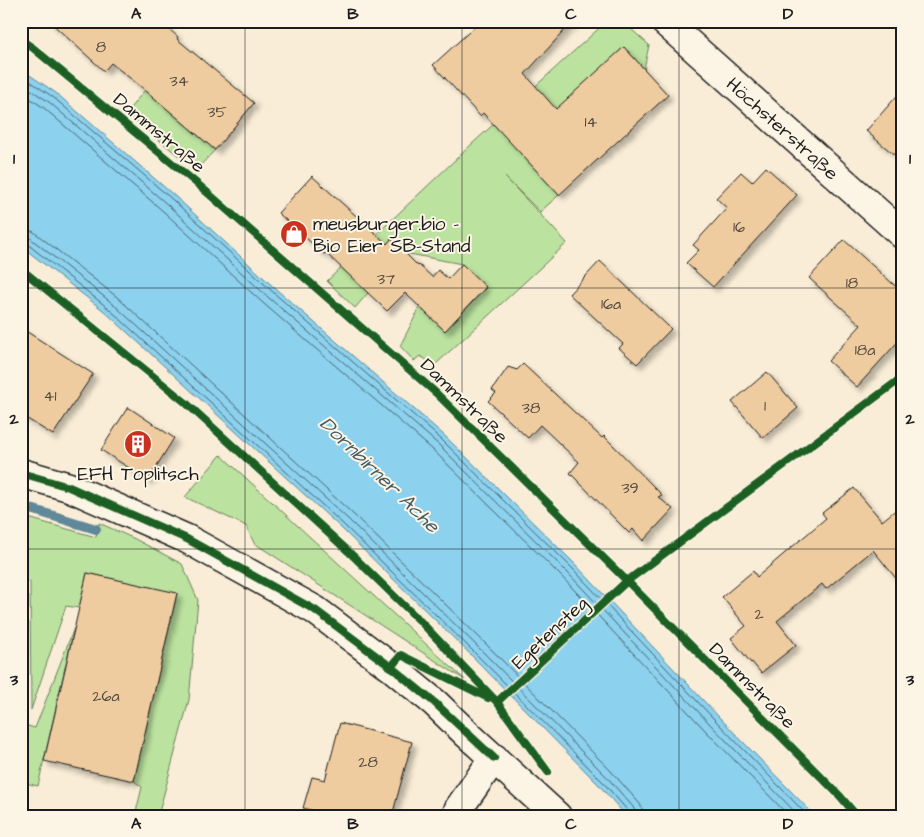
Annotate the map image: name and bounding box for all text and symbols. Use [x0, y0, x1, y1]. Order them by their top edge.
text: A [131, 3, 142, 25]
text: B [347, 3, 359, 25]
text: C [565, 3, 577, 25]
text: D [783, 3, 794, 25]
house number: 8 [96, 36, 106, 58]
house number: 34 [169, 70, 189, 92]
street label: Höchsterstraße [720, 71, 844, 187]
street label: Dammstraße [107, 87, 211, 180]
house number: 35 [207, 101, 227, 123]
house number: 14 [585, 111, 598, 133]
text: 1 [13, 148, 16, 170]
text: 1 [909, 148, 912, 170]
place label: meusburger.bio - Bio Eier SB-Stand [313, 211, 471, 260]
house number: 16 [733, 216, 745, 238]
shop icon: meusburger.bio - Bio Eier SB-Stand [279, 219, 309, 249]
house number: 37 [377, 268, 395, 290]
house number: 18 [846, 272, 858, 294]
house number: 16a [601, 293, 621, 315]
house number: 18a [855, 339, 875, 361]
street label: Dammstraße [414, 352, 514, 450]
house number: 41 [44, 385, 56, 407]
house number: 1 [764, 395, 766, 417]
house number: 38 [522, 397, 540, 419]
text: 2 [8, 408, 19, 430]
text: 2 [904, 408, 915, 430]
water label: Dornbirner Ache [313, 410, 446, 540]
building icon: EFH Toplitsch [123, 429, 153, 459]
place label: EFH Toplitsch [77, 461, 199, 488]
house number: 39 [621, 477, 639, 499]
street label: Egetensteg [506, 590, 595, 676]
house number: 2 [754, 603, 764, 625]
street label: Dammstraße [703, 637, 801, 735]
text: 3 [9, 669, 19, 691]
text: 3 [905, 669, 915, 691]
house number: 26a [92, 685, 120, 707]
house number: 28 [358, 751, 378, 773]
text: A [131, 813, 142, 835]
text: B [347, 813, 359, 835]
text: C [565, 813, 577, 835]
text: D [783, 813, 794, 835]

